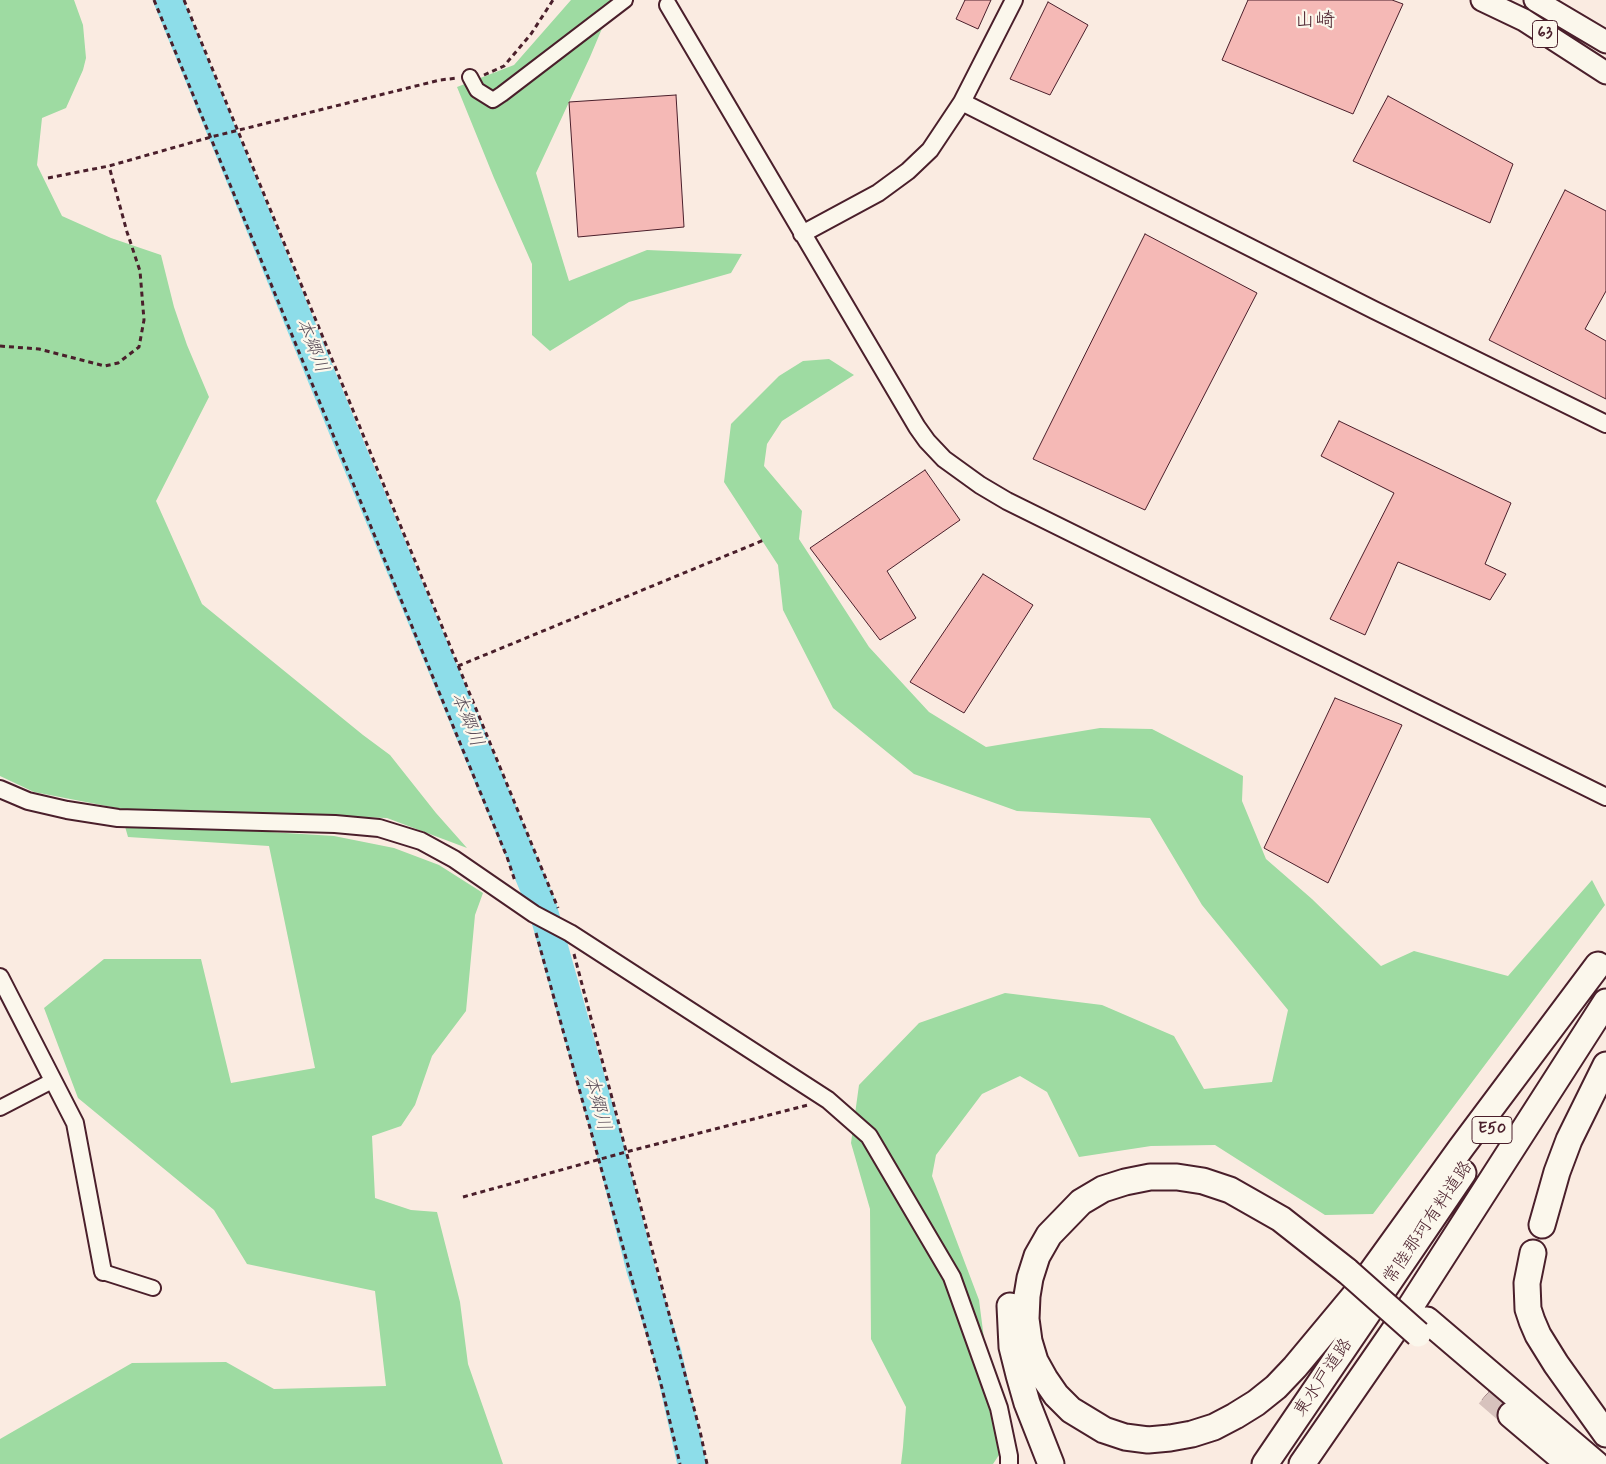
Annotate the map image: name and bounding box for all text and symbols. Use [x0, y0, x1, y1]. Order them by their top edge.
district label: 山崎 [1295, 10, 1335, 34]
road number: 63 [1532, 20, 1558, 48]
water label: 本郷川 [290, 315, 332, 377]
water label: 本郷川 [445, 689, 487, 751]
water label: 本郷川 [578, 1073, 614, 1133]
road number: E50 [1472, 1116, 1512, 1144]
street label: 常陸那珂有料道路 [1380, 1157, 1478, 1289]
street label: 東水戸道路 [1290, 1335, 1358, 1421]

